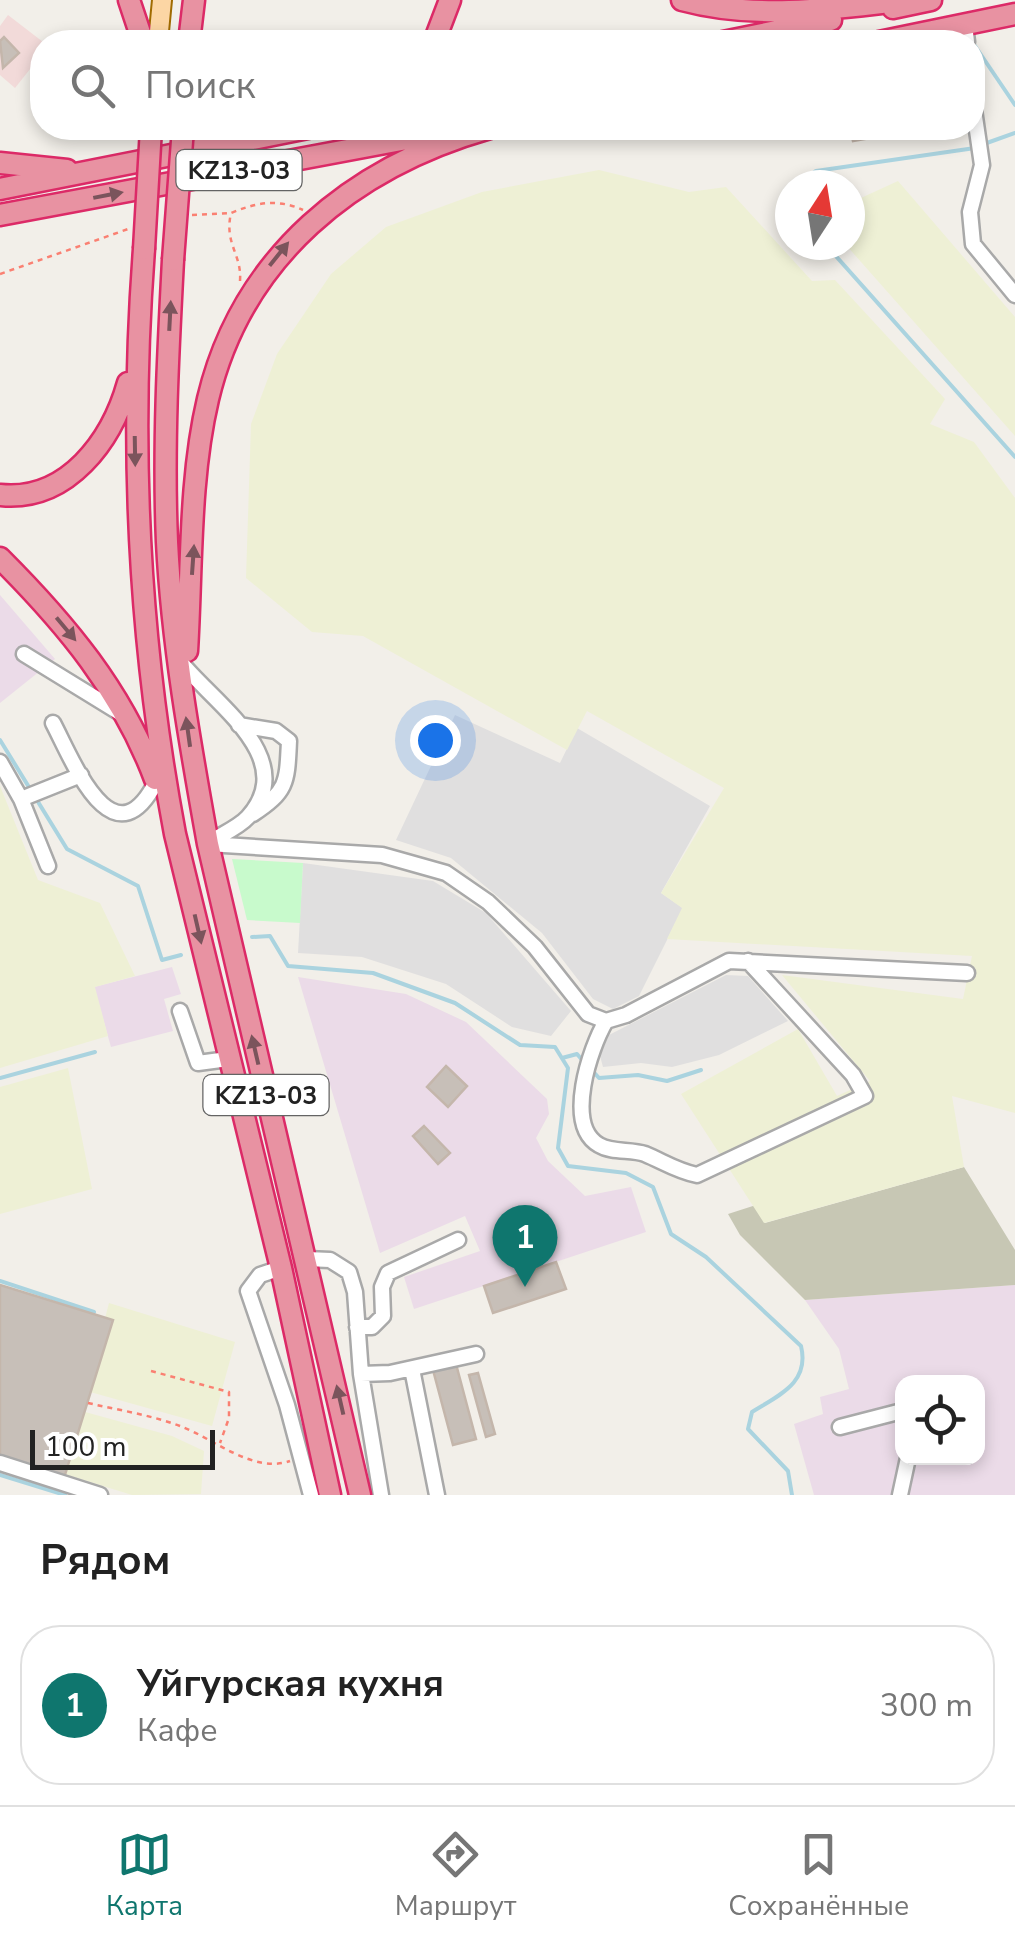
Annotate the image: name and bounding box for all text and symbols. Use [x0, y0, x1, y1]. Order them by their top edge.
search box [30, 30, 985, 140]
icon: search [65, 58, 120, 113]
text: Поиск [145, 60, 255, 111]
road number: KZ13-03 [176, 150, 302, 190]
north arrow [775, 170, 865, 260]
one-way arrow [93, 187, 124, 202]
one-way arrow [268, 242, 289, 267]
one-way arrow [162, 300, 178, 332]
one-way arrow [127, 436, 143, 468]
one-way arrow [185, 544, 201, 576]
one-way arrow [55, 617, 77, 642]
one-way arrow [180, 715, 196, 747]
your location [410, 715, 461, 766]
one-way arrow [190, 913, 206, 944]
one-way arrow [247, 1034, 262, 1065]
road number: KZ13-03 [204, 1075, 328, 1115]
pin: 1 [492, 1204, 558, 1287]
map controls [895, 1375, 985, 1465]
button: locate [895, 1375, 985, 1465]
one-way arrow [332, 1384, 347, 1415]
scale bar [30, 1425, 215, 1470]
text: 100 m [45, 1428, 127, 1466]
text: Рядом [40, 1532, 170, 1589]
text: Уйгурская кухня [137, 1658, 444, 1709]
text: 1 [65, 1684, 84, 1727]
text: 300 m [880, 1684, 973, 1727]
text: Кафе [137, 1709, 218, 1752]
tab: Карта [106, 1827, 183, 1925]
tab: Маршрут [395, 1827, 516, 1925]
tab: Сохранённые [728, 1827, 909, 1925]

